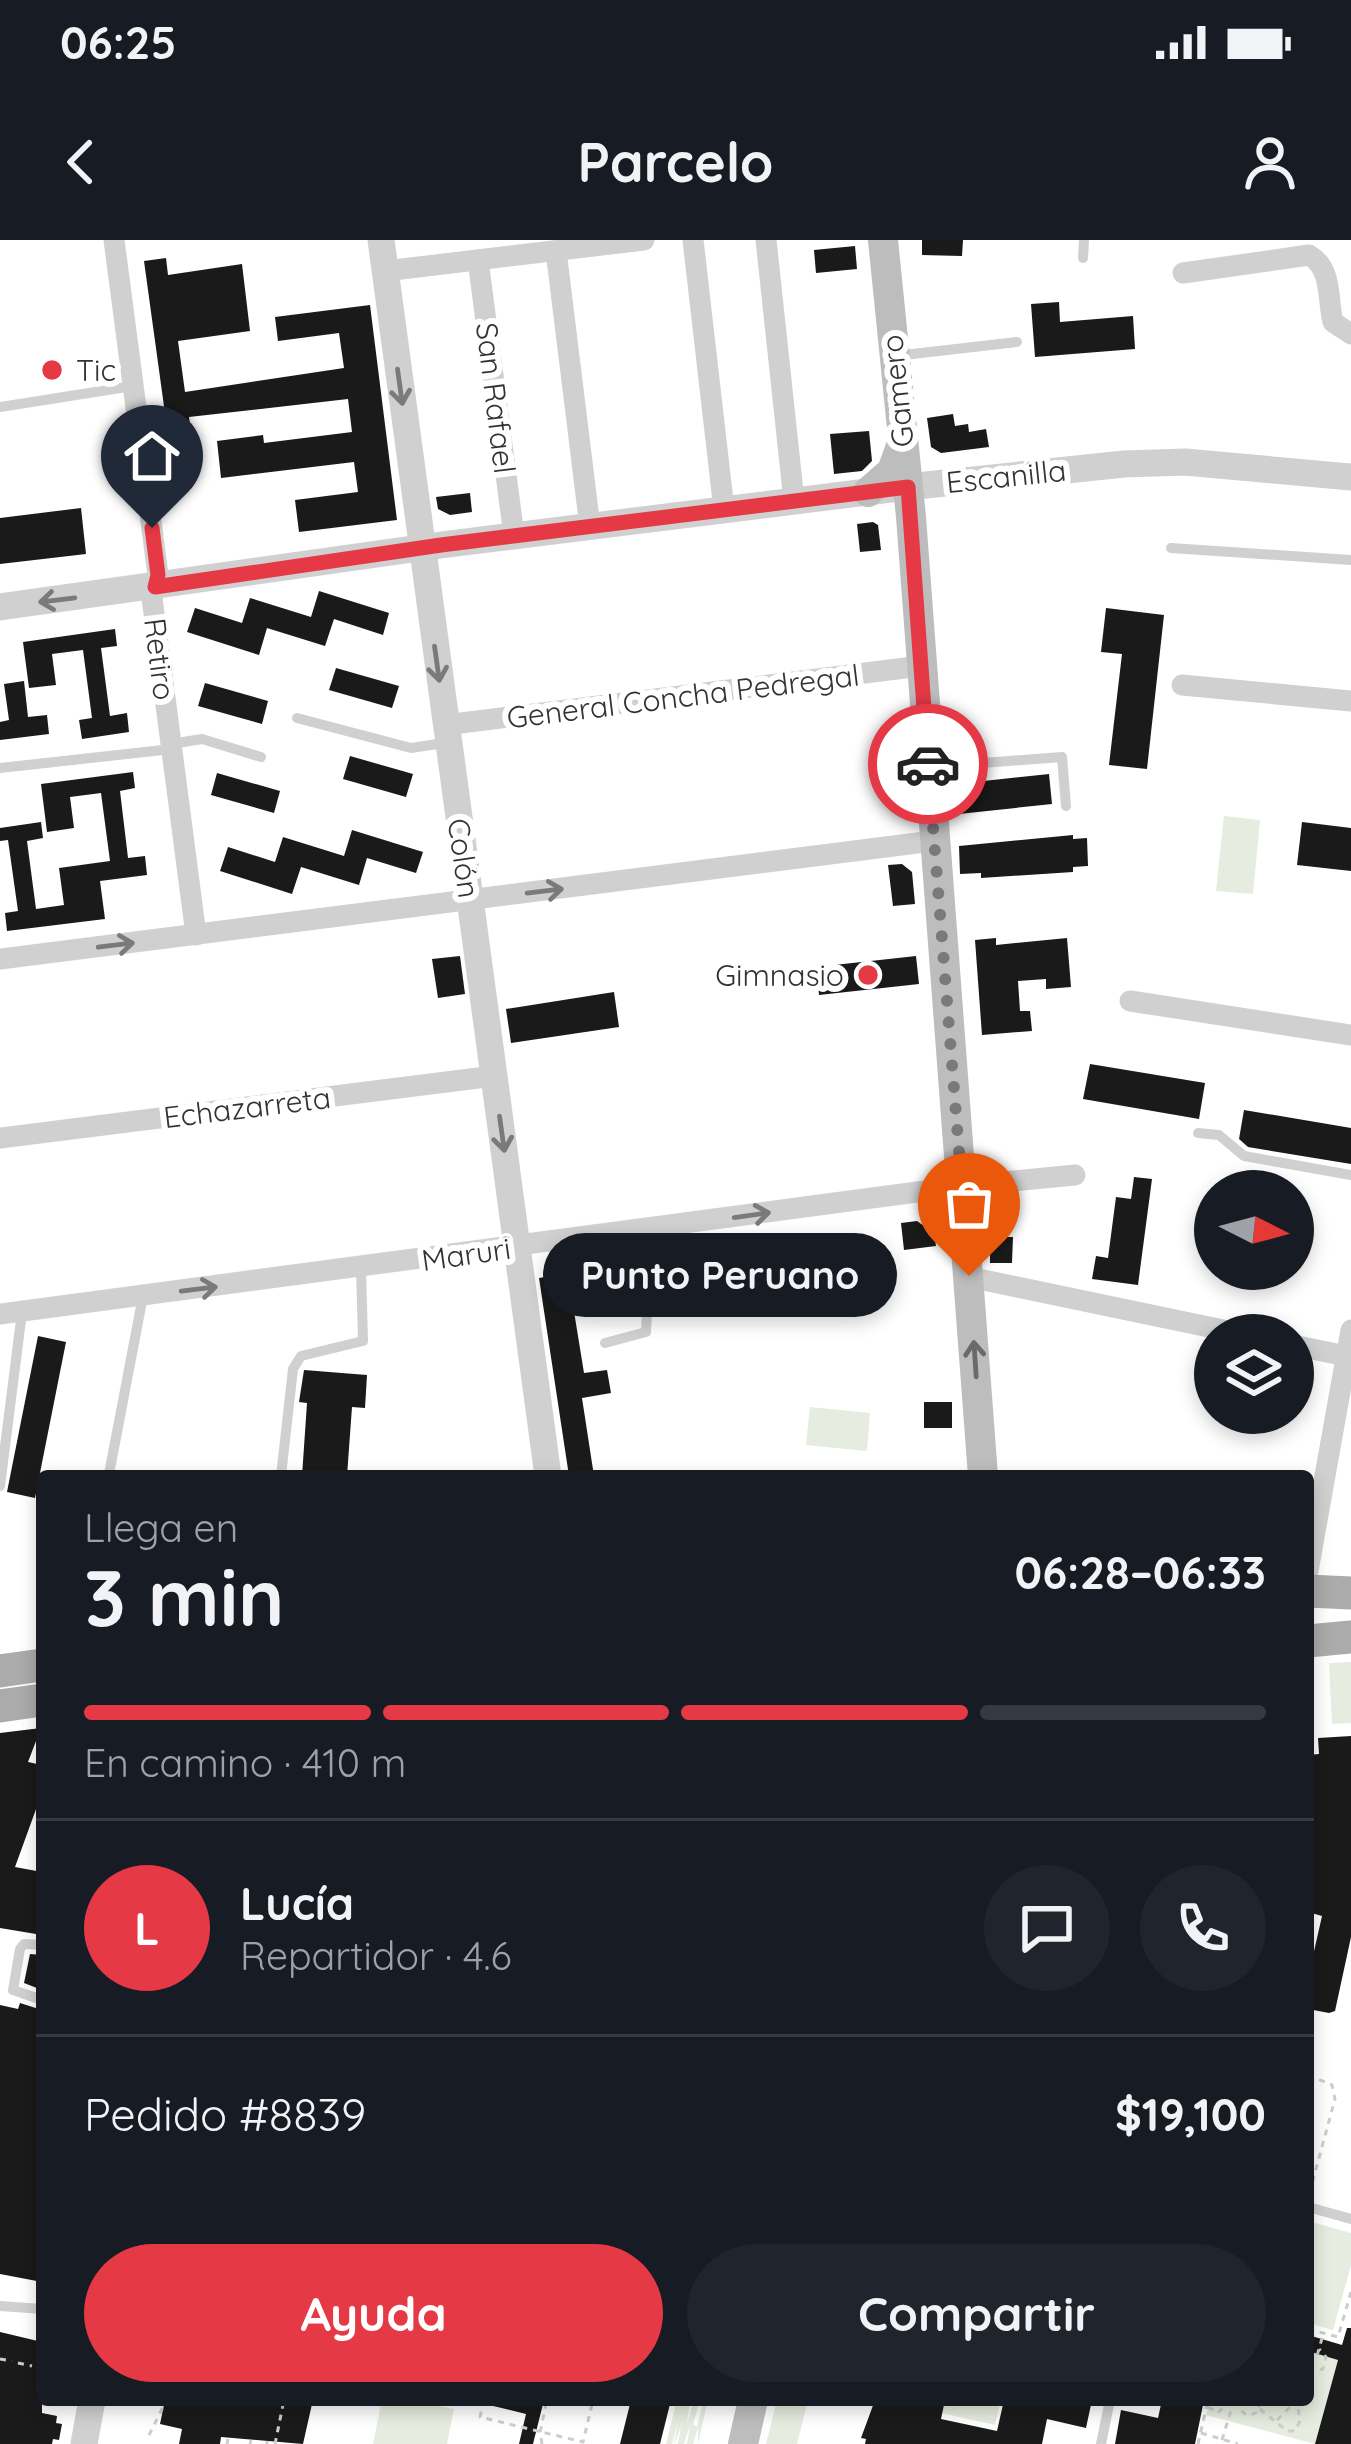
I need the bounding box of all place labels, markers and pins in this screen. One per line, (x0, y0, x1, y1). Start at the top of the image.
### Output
place label: Tic (76, 351, 116, 389)
marker: Tic (39, 357, 65, 383)
pin (101, 405, 203, 528)
place label: Gimnasio (715, 956, 844, 994)
marker: Gimnasio (855, 962, 881, 988)
pin (918, 1153, 1020, 1276)
callout: Punto Peruano (543, 1234, 897, 1318)

